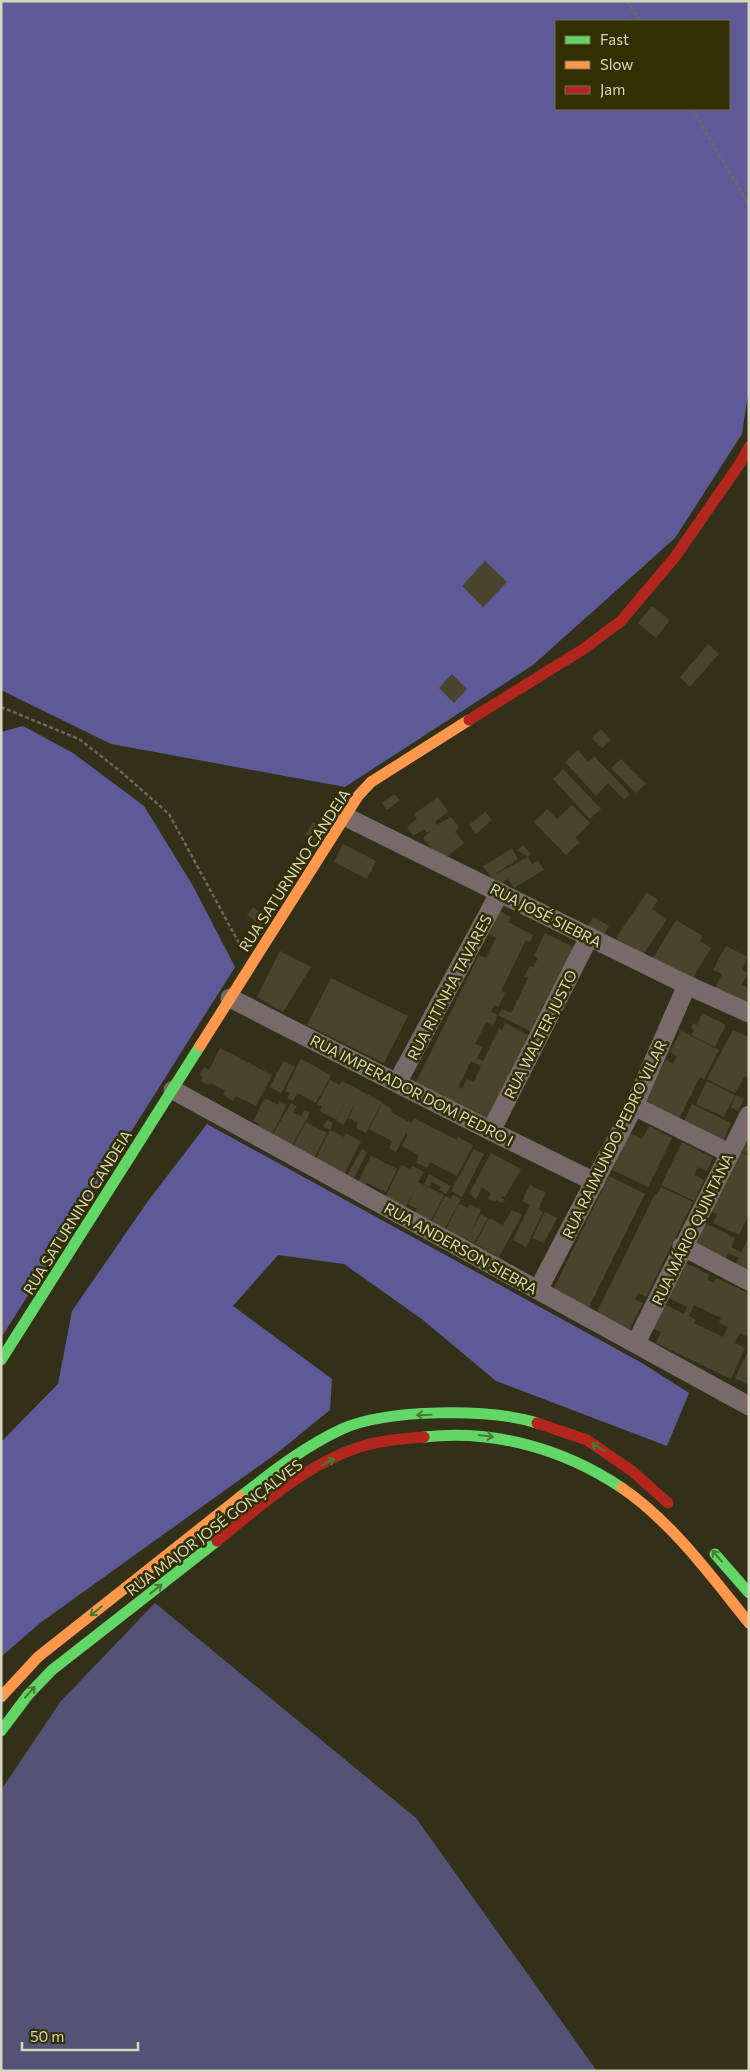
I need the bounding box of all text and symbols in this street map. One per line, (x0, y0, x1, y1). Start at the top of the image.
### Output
legend (555, 20, 730, 110)
text: Fast (600, 30, 629, 48)
text: Slow (600, 55, 633, 73)
text: Jam (600, 80, 625, 98)
street label: RUA SATURNINO CANDEIA (235, 785, 353, 955)
street label: RUA JOSÉ SIEBRA (487, 878, 605, 951)
street label: RUA RITINHA TAVARES (403, 911, 495, 1063)
street label: RUA WALTER JUSTO (500, 967, 580, 1101)
street label: RUA IMPERADOR DOM PEDRO I (307, 1031, 517, 1149)
street label: RUA RAIMUNDO PEDRO VILAR (558, 1037, 670, 1241)
street label: RUA SATURNINO CANDEIA (19, 1127, 135, 1297)
street label: RUA MÁRIO QUINTANA (646, 1150, 737, 1308)
street label: RUA ANDERSON SIEBRA (381, 1198, 541, 1298)
one-way arrow (416, 1410, 432, 1419)
one-way arrow (478, 1431, 494, 1441)
one-way arrow (591, 1441, 605, 1451)
street label: RUA MAJOR JOSÉ GONÇALVES (122, 1454, 306, 1599)
one-way arrow (321, 1457, 336, 1467)
one-way arrow (711, 1550, 723, 1563)
one-way arrow (149, 1584, 162, 1595)
one-way arrow (89, 1606, 103, 1616)
one-way arrow (24, 1686, 36, 1699)
scale bar (22, 2020, 139, 2052)
text: 50 m (30, 2027, 64, 2045)

